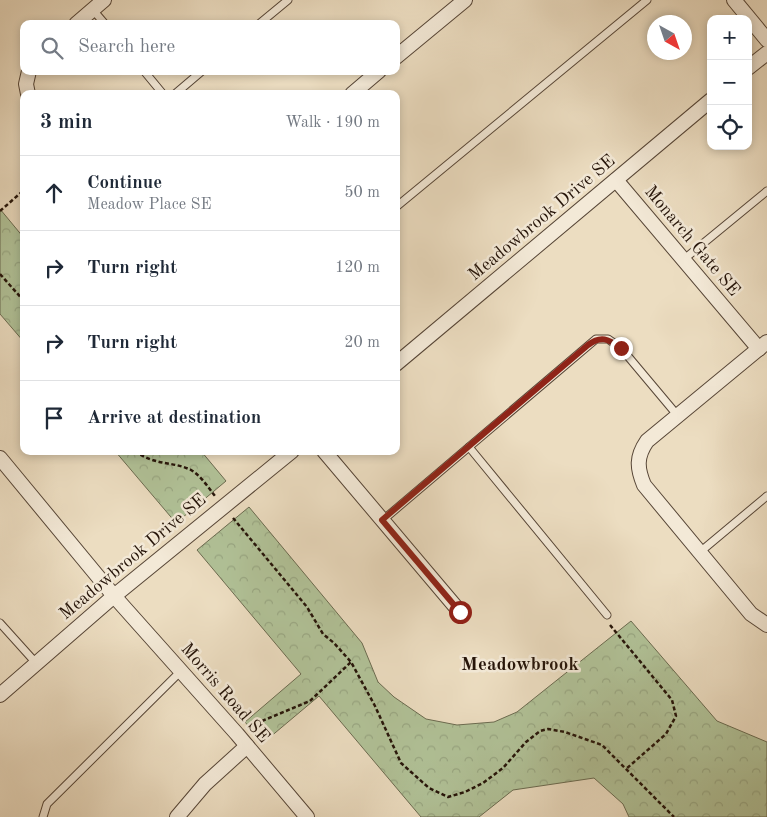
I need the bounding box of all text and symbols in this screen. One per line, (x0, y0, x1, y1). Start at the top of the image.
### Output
north arrow (647, 15, 692, 60)
map controls (707, 15, 752, 150)
button: + (707, 15, 752, 60)
search box (20, 20, 400, 75)
icon: search (38, 34, 66, 62)
text: Search here (78, 38, 175, 57)
button: − (707, 60, 752, 105)
button: locate (707, 105, 752, 150)
text: 3 min (40, 112, 93, 133)
text: Walk · 190 m (285, 115, 380, 131)
street label: Meadowbrook Drive SE (465, 152, 619, 284)
text: Continue (87, 174, 162, 193)
icon: ahead (40, 179, 68, 207)
street label: Monarch Gate SE (641, 182, 743, 300)
text: 50 m (344, 185, 380, 201)
text: Meadow Place SE (87, 197, 211, 213)
icon: right (40, 254, 68, 282)
text: Turn right (87, 259, 177, 278)
text: 120 m (335, 260, 380, 276)
icon: right (40, 329, 68, 357)
text: Turn right (87, 334, 177, 353)
text: 20 m (344, 335, 380, 351)
route end (610, 337, 633, 360)
icon: arrive (40, 404, 68, 432)
text: Arrive at destination (87, 409, 261, 428)
street label: Meadowbrook Drive SE (56, 491, 210, 623)
route start (449, 601, 472, 624)
street label: Morris Road SE (177, 640, 273, 746)
district label: Meadowbrook (461, 656, 579, 675)

